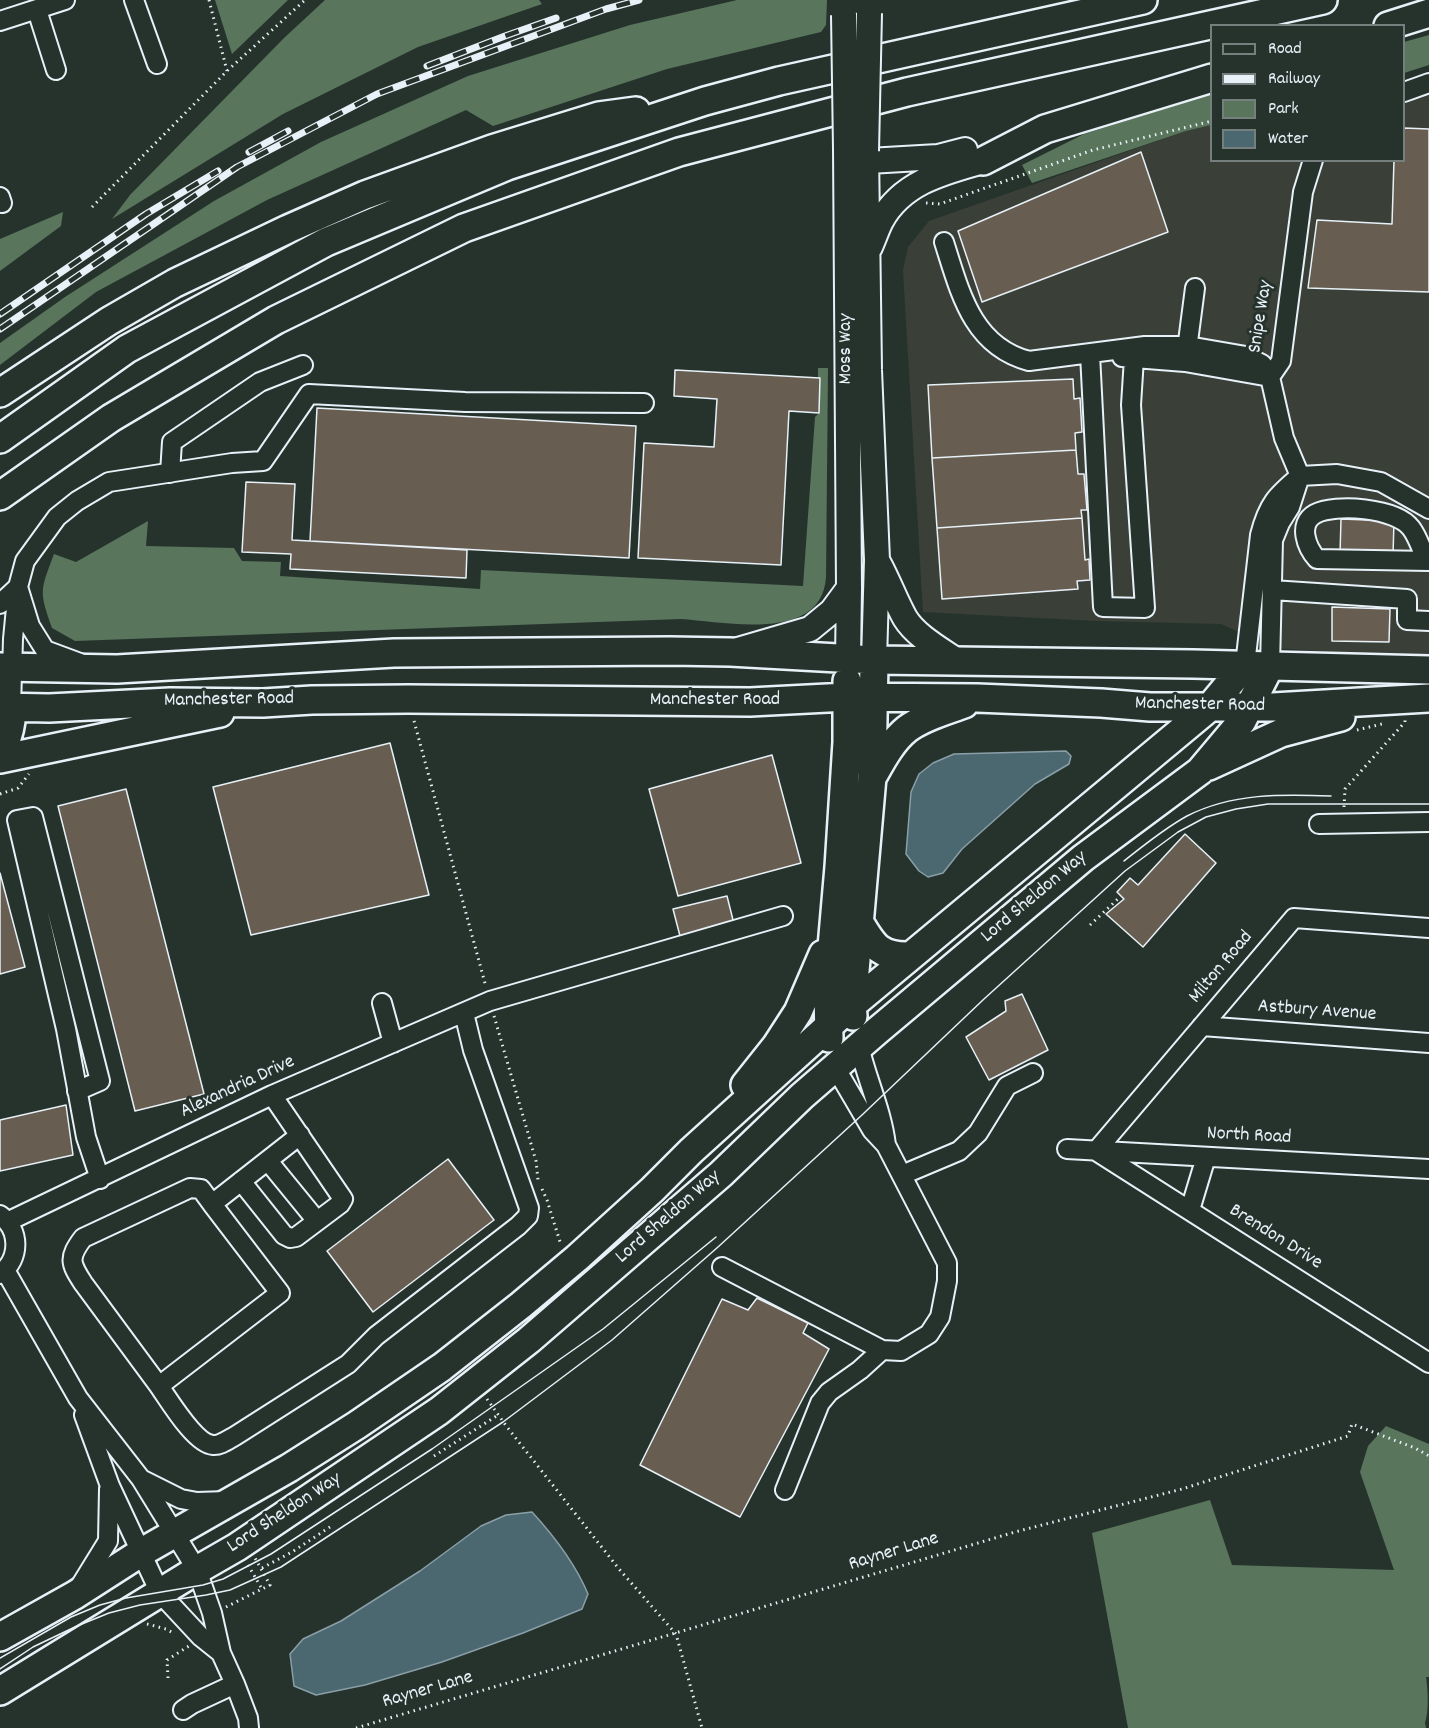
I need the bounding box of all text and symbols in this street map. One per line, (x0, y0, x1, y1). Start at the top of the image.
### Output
legend (1210, 24, 1405, 162)
text: Road (1268, 37, 1302, 62)
text: Railway (1268, 67, 1320, 92)
text: Park (1268, 97, 1299, 122)
text: Water (1268, 127, 1308, 152)
street label: Snipe Way (1244, 279, 1280, 355)
street label: Moss Way (835, 314, 859, 384)
street label: Manchester Road (164, 688, 294, 714)
street label: Manchester Road (650, 689, 780, 713)
street label: Manchester Road (1135, 693, 1265, 719)
street label: Lord Sheldon Way (977, 847, 1093, 949)
street label: Milton Road (1185, 927, 1259, 1009)
street label: Astbury Avenue (1257, 996, 1377, 1028)
street label: Alexandria Drive (177, 1051, 299, 1125)
street label: North Road (1206, 1123, 1292, 1151)
street label: Lord Sheldon Way (612, 1166, 726, 1270)
street label: Brendon Drive (1224, 1200, 1326, 1276)
street label: Lord Sheldon Way (224, 1468, 346, 1560)
street label: Rayner Lane (846, 1528, 942, 1578)
street label: Rayner Lane (380, 1667, 476, 1715)

